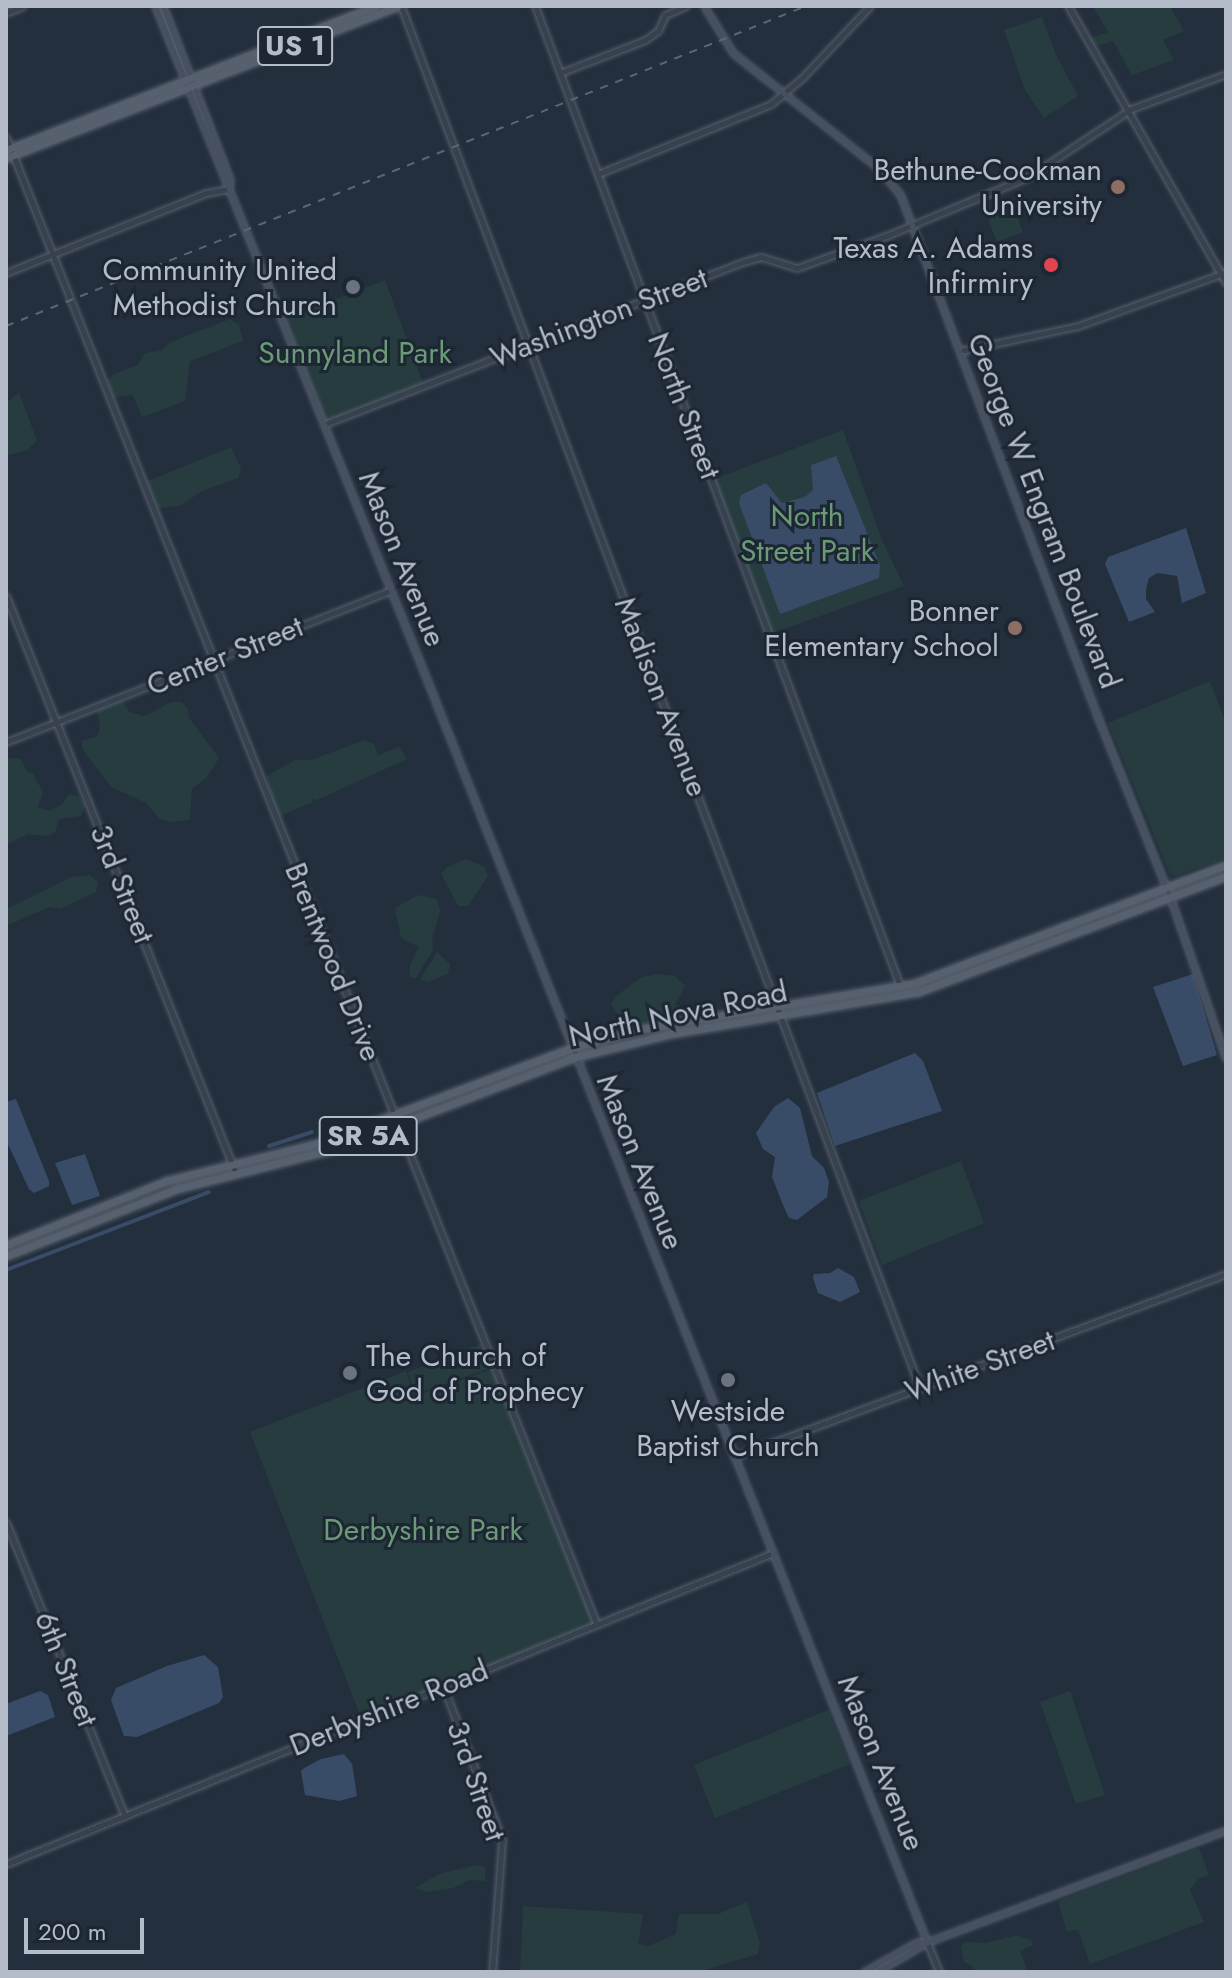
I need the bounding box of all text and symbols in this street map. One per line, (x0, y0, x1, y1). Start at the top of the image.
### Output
road number: US 1 (257, 22, 333, 70)
place label: Bethune-Cookman University (874, 152, 1102, 222)
marker: Bethune-Cookman University (1109, 178, 1127, 196)
place label: Texas A. Adams Infirmiry (833, 230, 1033, 300)
place label: Community United Methodist Church (102, 252, 337, 322)
marker: Texas A. Adams Infirmiry (1040, 254, 1062, 276)
street label: Washington Street (485, 260, 713, 376)
marker: Community United Methodist Church (344, 278, 362, 296)
street label: North Street (640, 328, 728, 484)
street label: George W Engram Boulevard (960, 328, 1128, 694)
park label: Sunnyland Park (258, 335, 452, 371)
street label: Mason Avenue (351, 466, 453, 652)
park label: North Street Park (740, 498, 874, 568)
street label: Madison Avenue (607, 592, 715, 802)
place label: Bonner Elementary School (764, 593, 999, 664)
street label: Center Street (142, 608, 308, 704)
marker: Bonner Elementary School (1006, 619, 1024, 637)
street label: 3rd Street (82, 820, 162, 948)
street label: Brentwood Drive (277, 858, 389, 1066)
street label: North Nova Road (565, 973, 791, 1055)
street label: Mason Avenue (589, 1069, 691, 1255)
road number: SR 5A (318, 1112, 418, 1160)
street label: White Street (900, 1322, 1060, 1410)
place label: The Church of God of Prophecy (366, 1338, 584, 1408)
marker: The Church of God of Prophecy (341, 1364, 359, 1382)
marker: Westside Baptist Church (719, 1371, 737, 1389)
place label: Westside Baptist Church (636, 1393, 820, 1464)
park label: Derbyshire Park (323, 1512, 523, 1548)
street label: 6th Street (27, 1606, 105, 1732)
street label: Derbyshire Road (285, 1652, 493, 1764)
street label: Mason Avenue (830, 1670, 932, 1856)
street label: 3rd Street (439, 1716, 513, 1846)
scale bar (28, 1902, 148, 1952)
text: 200 m (38, 1914, 106, 1949)

